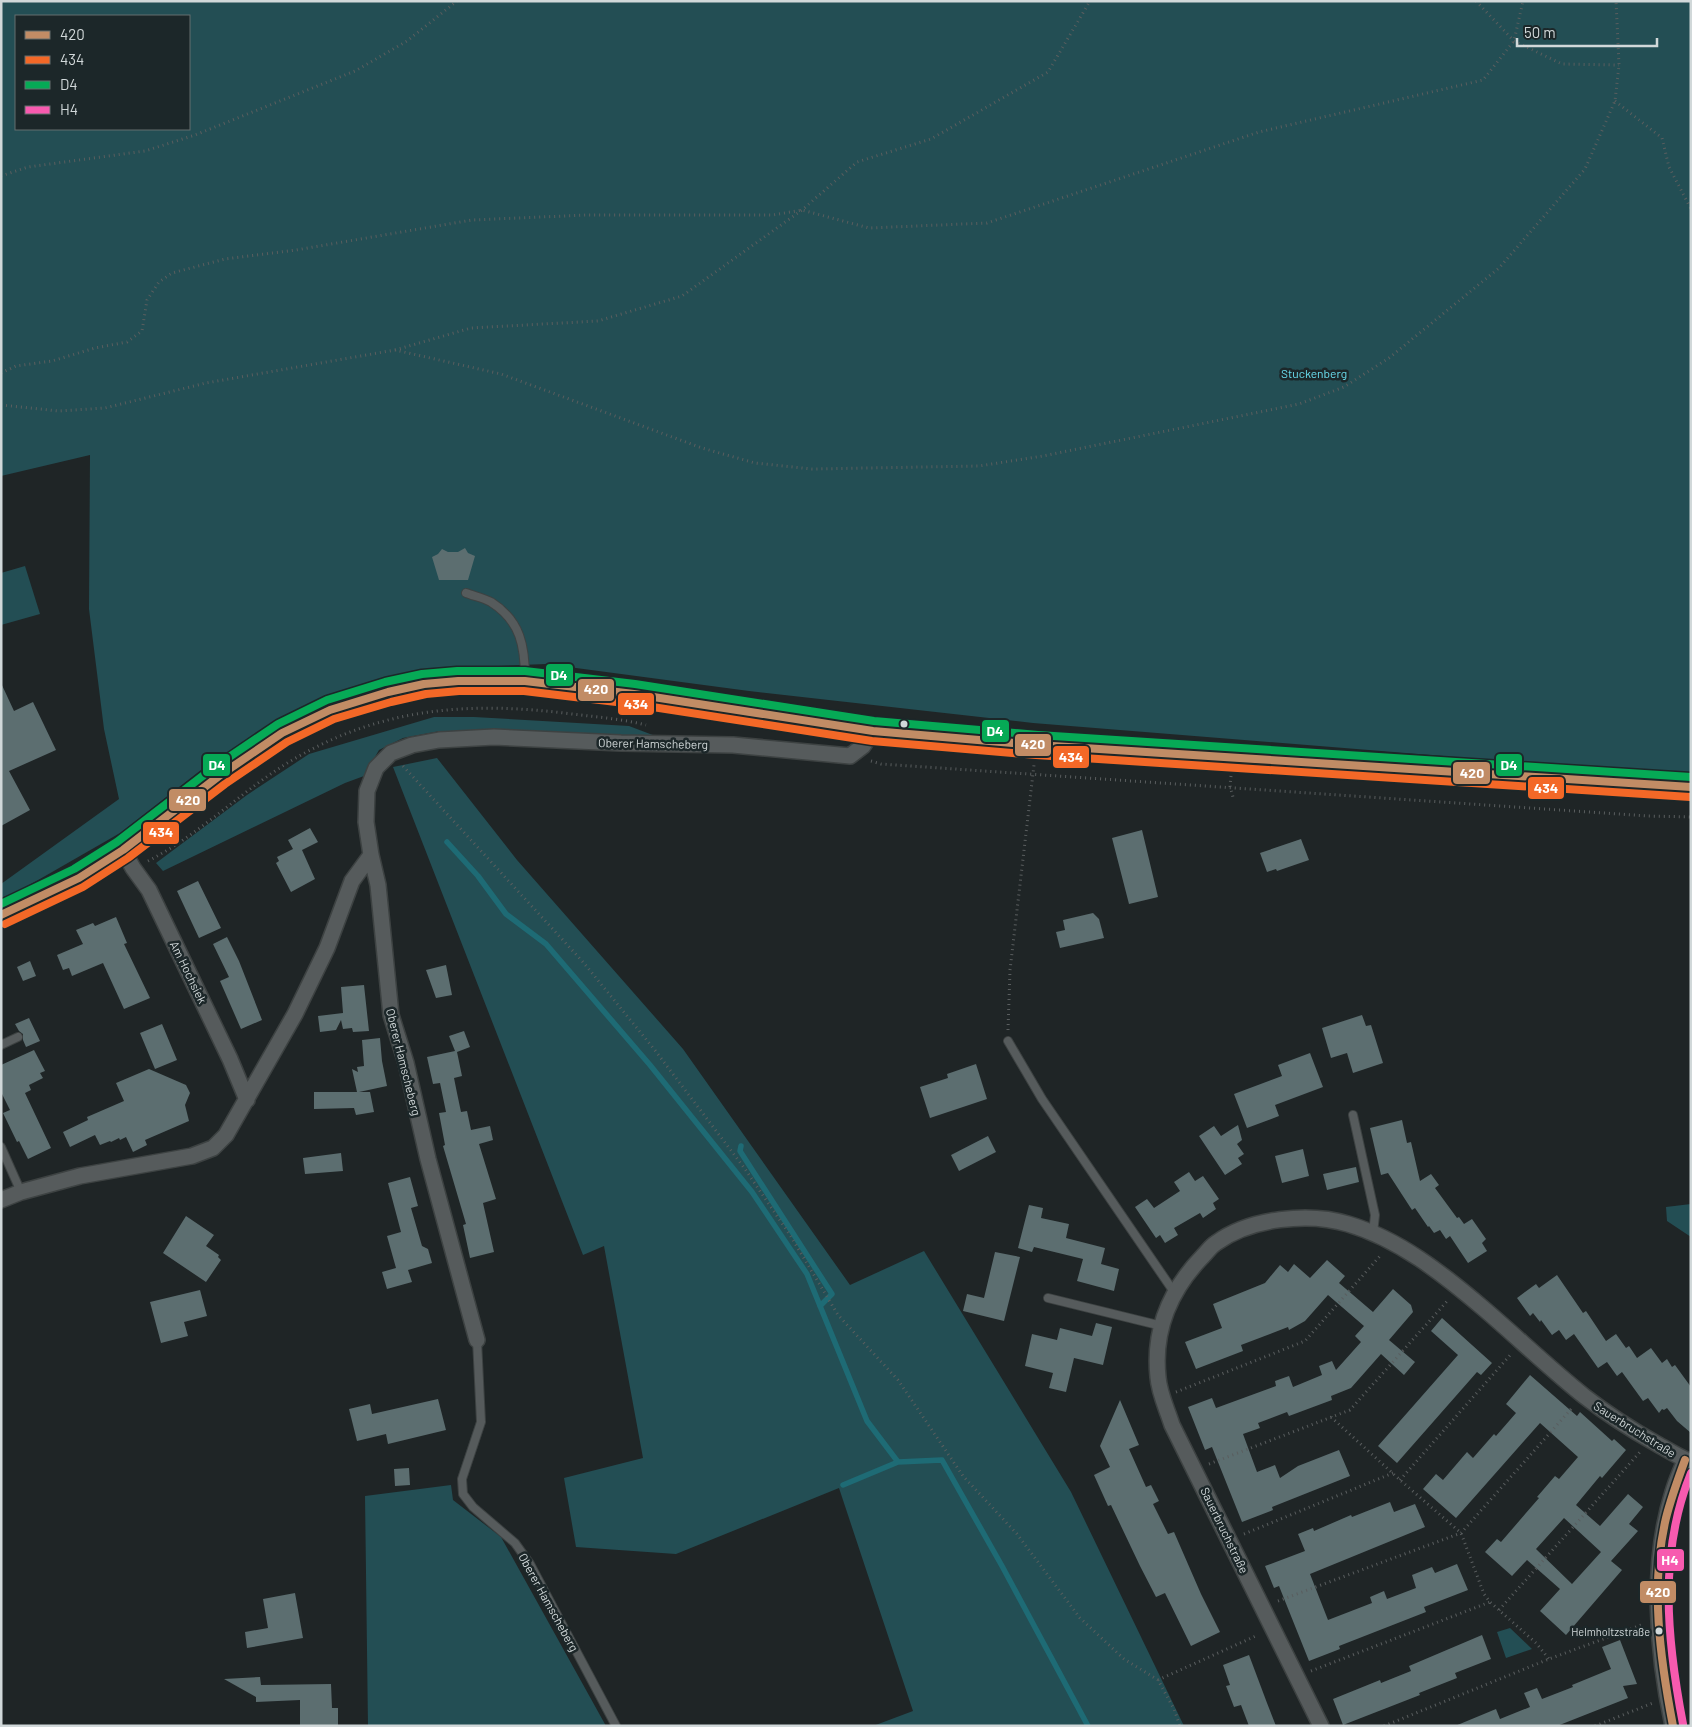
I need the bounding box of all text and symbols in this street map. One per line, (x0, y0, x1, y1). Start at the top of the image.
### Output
legend (15, 15, 190, 130)
scale bar (1517, 15, 1657, 47)
text: 50 m (1524, 23, 1556, 41)
text: 420 (60, 25, 85, 43)
text: 434 (60, 50, 84, 68)
text: D4 (60, 75, 78, 93)
text: H4 (60, 100, 78, 118)
park label: Stuckenberg (1281, 366, 1347, 380)
line badge: D4 (545, 663, 574, 687)
text: D4 (550, 666, 568, 683)
line badge: 420 (577, 678, 615, 702)
text: 420 (584, 680, 608, 697)
line badge: 434 (617, 692, 655, 716)
text: 434 (624, 695, 648, 712)
unlabelled marker (899, 719, 909, 729)
line badge: D4 (981, 719, 1010, 743)
text: D4 (986, 722, 1004, 739)
line badge: 420 (1014, 733, 1052, 757)
street label: Oberer Hamscheberg (598, 735, 708, 751)
text: 420 (1021, 735, 1045, 752)
line badge: 434 (1052, 745, 1090, 769)
text: 434 (1059, 748, 1083, 765)
line badge: D4 (202, 753, 231, 777)
line badge: D4 (1495, 753, 1523, 777)
text: D4 (208, 756, 226, 773)
text: D4 (1500, 756, 1518, 773)
line badge: 420 (1452, 761, 1491, 785)
text: 420 (1460, 764, 1484, 781)
line badge: 434 (1527, 776, 1565, 800)
text: 434 (1534, 779, 1558, 796)
line badge: 420 (168, 788, 207, 812)
text: 420 (176, 791, 200, 808)
line badge: 434 (142, 821, 180, 845)
text: 434 (149, 823, 173, 840)
street label: Am Hochsiek (168, 938, 210, 1006)
street label: Oberer Hamscheberg (384, 1007, 424, 1117)
street label: Sauerbruchstraße (1591, 1398, 1679, 1460)
street label: Sauerbruchstraße (1198, 1485, 1252, 1575)
line badge: H4 (1656, 1548, 1685, 1572)
street label: Oberer Hamscheberg (516, 1550, 582, 1654)
text: H4 (1661, 1551, 1679, 1568)
line badge: 420 (1639, 1580, 1677, 1604)
text: 420 (1646, 1583, 1670, 1600)
place label: Helmholtzstraße (1571, 1625, 1650, 1638)
marker: Helmholtzstraße (1654, 1626, 1664, 1636)

